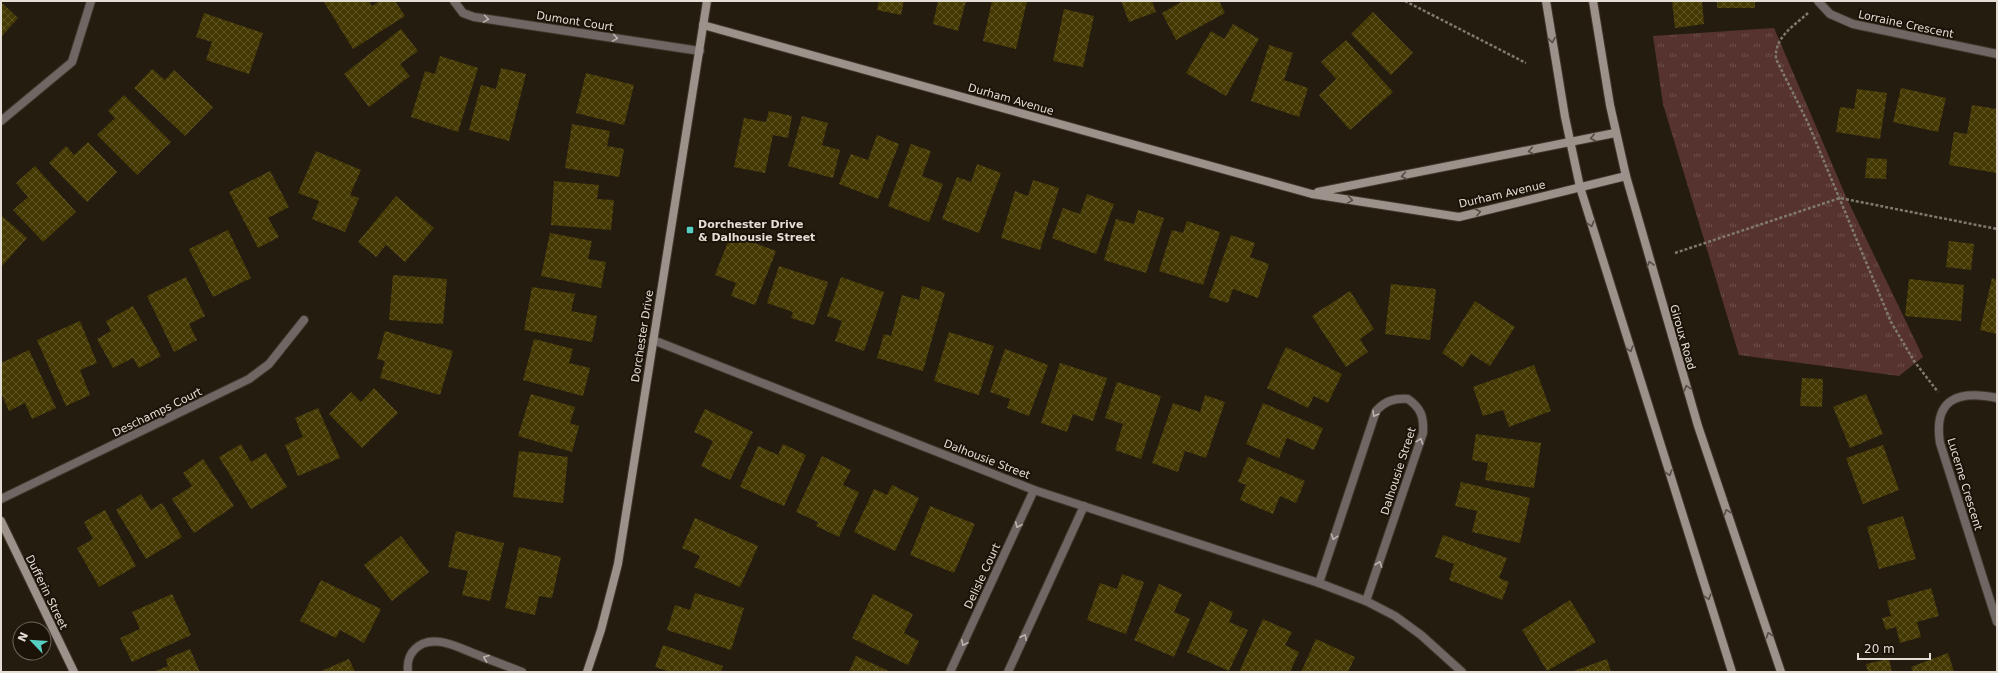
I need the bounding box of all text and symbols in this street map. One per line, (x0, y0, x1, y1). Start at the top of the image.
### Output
street label: Lorraine Crescent (1857, 8, 1955, 41)
street label: Dumont Court (535, 9, 615, 34)
one-way arrow (483, 14, 489, 23)
one-way arrow (612, 33, 618, 42)
one-way arrow (1547, 36, 1556, 43)
street label: Durham Avenue (966, 81, 1055, 118)
one-way arrow (1589, 133, 1596, 141)
one-way arrow (1528, 146, 1535, 154)
one-way arrow (1401, 171, 1407, 179)
street label: Durham Avenue (1457, 178, 1547, 211)
one-way arrow (1347, 195, 1353, 204)
one-way arrow (1475, 208, 1482, 216)
place label: Dorchester Drive & Dalhousie Street (698, 218, 815, 244)
one-way arrow (1586, 221, 1595, 228)
marker: Dorchester Drive & Dalhousie Street (685, 225, 695, 235)
one-way arrow (1646, 260, 1655, 267)
street label: Dorchester Drive (629, 289, 656, 383)
street label: Giroux Road (1667, 303, 1698, 371)
one-way arrow (1625, 345, 1634, 352)
street label: Deschamps Court (110, 385, 205, 440)
one-way arrow (1683, 385, 1692, 392)
one-way arrow (1373, 410, 1380, 417)
street label: Dalhousie Street (1378, 425, 1419, 517)
street label: Lucerne Crescent (1944, 436, 1985, 533)
street label: Dalhousie Street (942, 437, 1032, 482)
one-way arrow (1416, 438, 1424, 445)
one-way arrow (1664, 469, 1673, 476)
one-way arrow (1723, 509, 1732, 516)
one-way arrow (1015, 521, 1023, 528)
one-way arrow (1330, 533, 1339, 540)
street label: Delisle Court (962, 541, 1004, 611)
street label: Dufferin Street (23, 553, 71, 632)
one-way arrow (1374, 561, 1382, 568)
one-way arrow (1703, 593, 1712, 600)
north arrow (12, 621, 52, 661)
text: N (16, 630, 31, 644)
one-way arrow (1765, 632, 1774, 639)
one-way arrow (1019, 633, 1027, 641)
scale bar (1858, 635, 1930, 661)
one-way arrow (961, 639, 969, 647)
text: 20 m (1864, 642, 1895, 656)
one-way arrow (482, 655, 489, 663)

